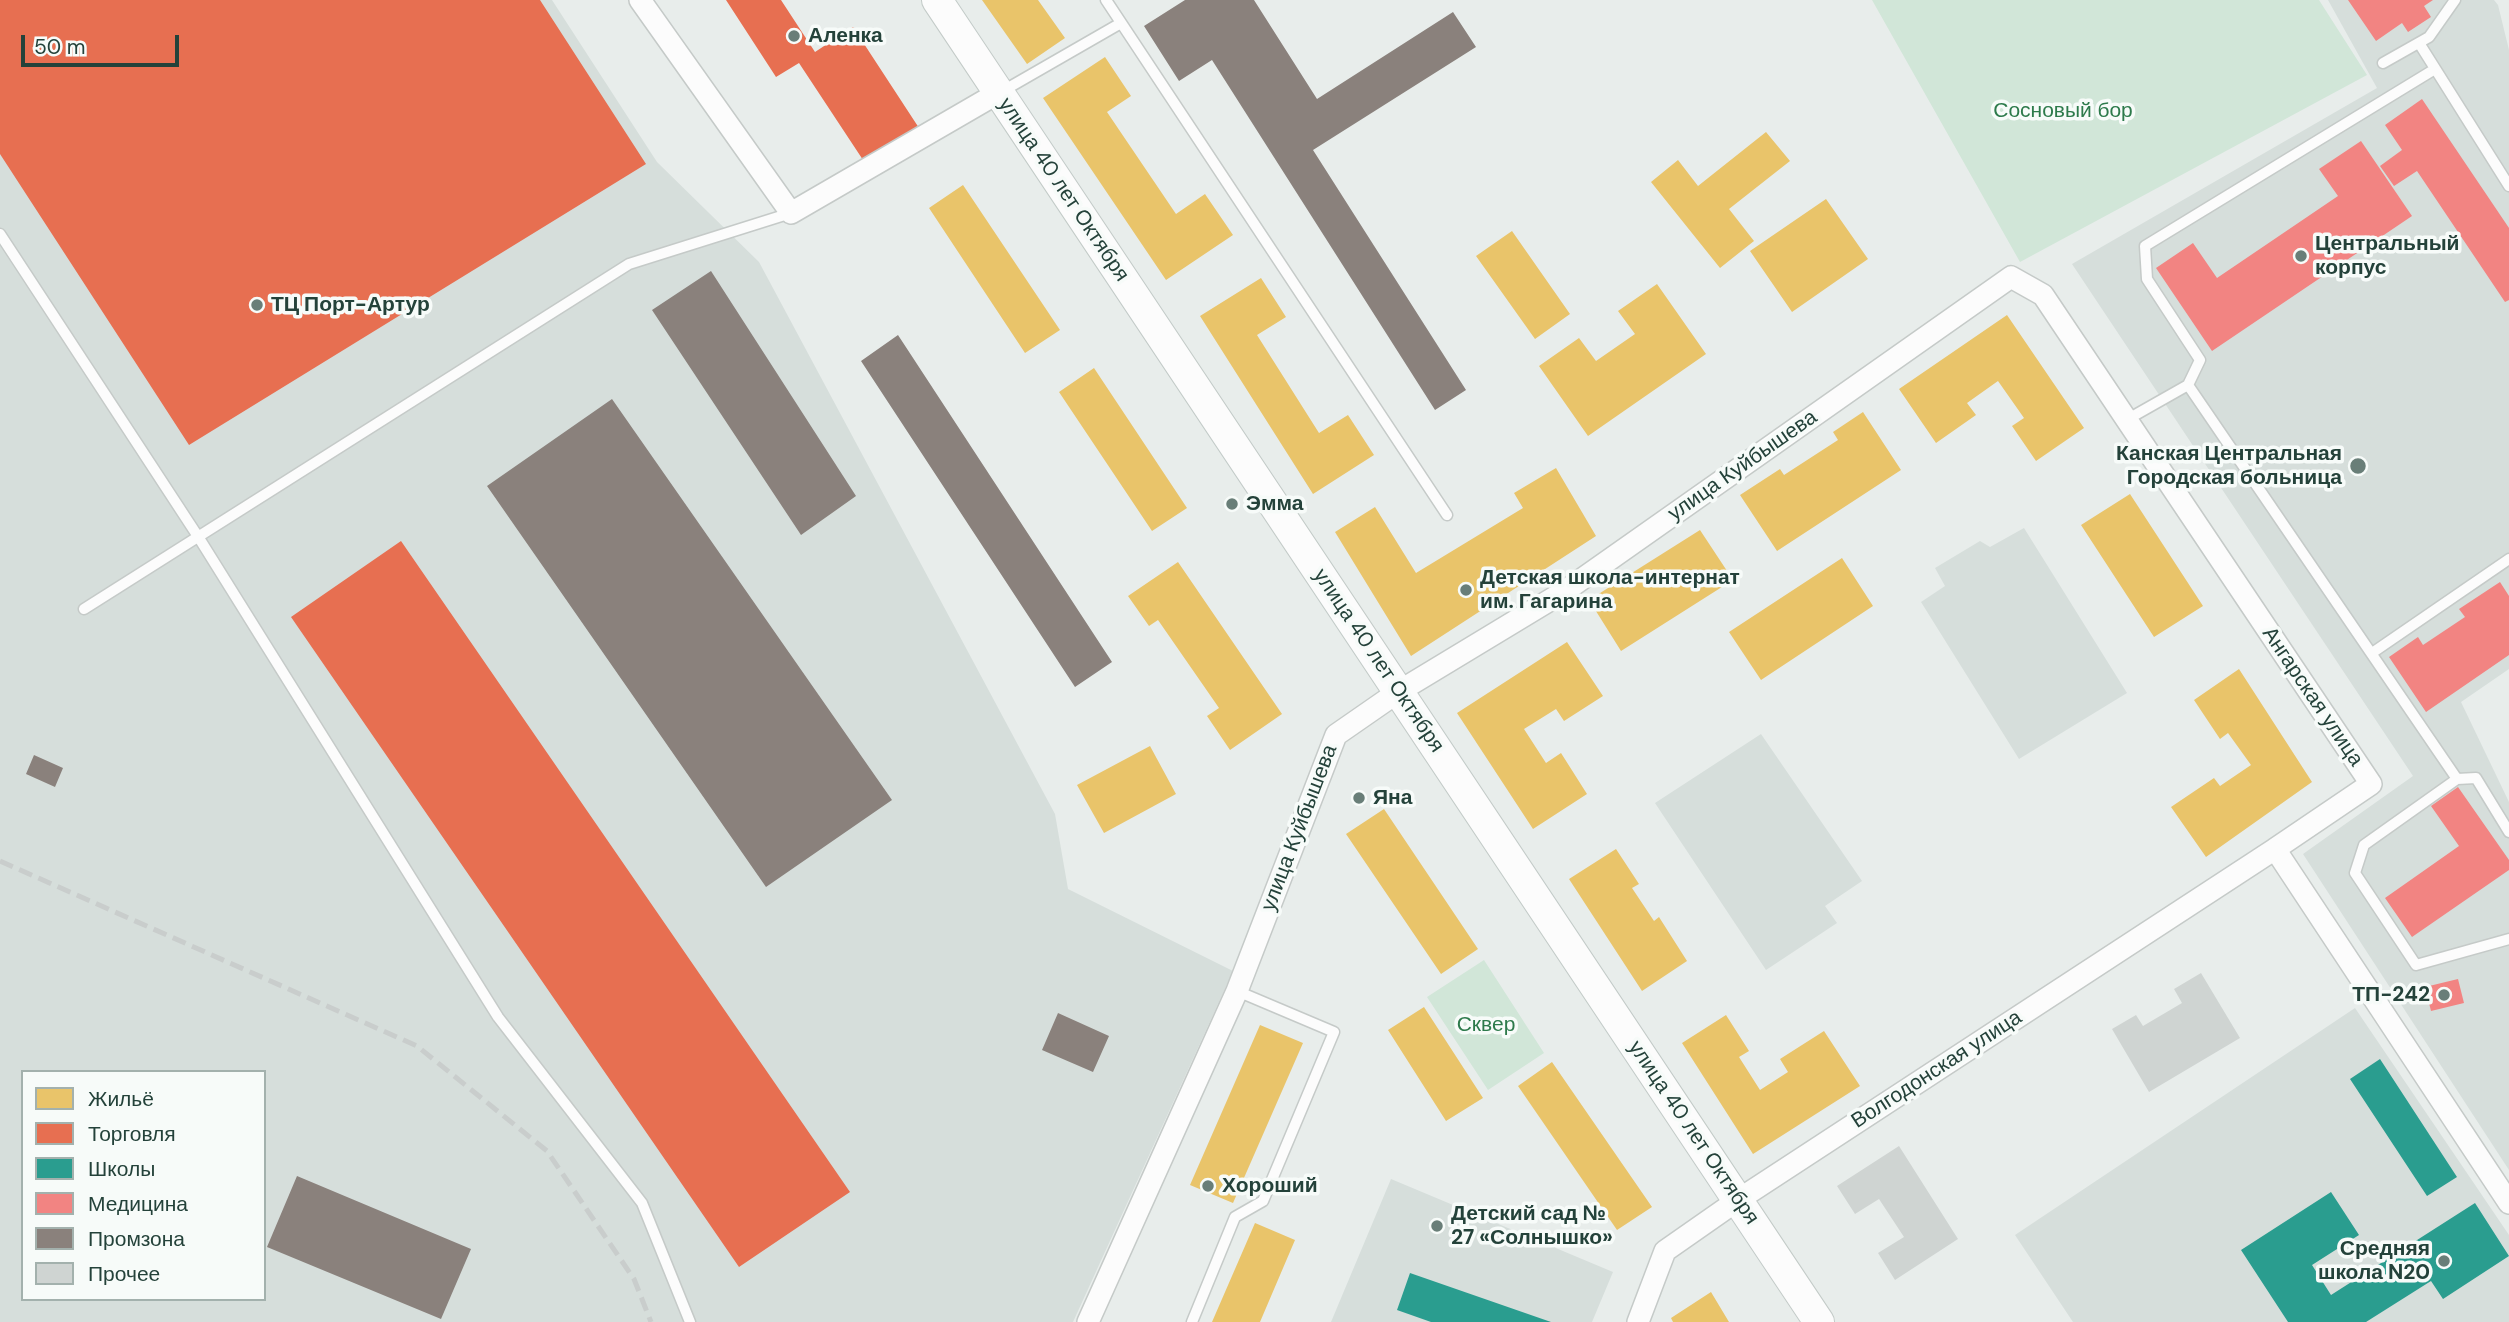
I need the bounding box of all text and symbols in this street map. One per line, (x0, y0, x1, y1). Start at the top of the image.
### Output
scale bar (24, 21, 182, 65)
place label: Аленка (808, 23, 883, 49)
marker: Аленка (786, 28, 802, 44)
text: 50 m (34, 33, 85, 61)
street label: улица 40 лет Октября (992, 93, 1134, 287)
park label: Сосновый бор (1993, 98, 2133, 124)
place label: Центральный корпус (2315, 231, 2460, 281)
marker: Центральный корпус (2293, 248, 2309, 264)
place label: ТЦ Порт-Артур (271, 292, 430, 318)
marker: ТЦ Порт-Артур (249, 297, 265, 313)
street label: улица Куйбышева (1664, 405, 1822, 527)
place label: Канская Центральная Городская больница (2116, 441, 2342, 491)
marker: Канская Центральная Городская больница (2348, 456, 2368, 476)
place label: Эмма (1246, 491, 1303, 517)
marker: Эмма (1224, 496, 1240, 512)
street label: улица 40 лет Октября (1307, 564, 1449, 758)
place label: Детская школа-интернат им. Гагарина (1480, 565, 1740, 615)
marker: Детская школа-интернат им. Гагарина (1458, 582, 1474, 598)
street label: Ангарская улица (2256, 623, 2368, 771)
street label: улица Куйбышева (1257, 741, 1343, 915)
place label: Яна (1373, 785, 1412, 811)
marker: Яна (1351, 790, 1367, 806)
place label: ТП-242 (2352, 982, 2430, 1008)
marker: ТП-242 (2436, 987, 2452, 1003)
street label: Волгодонская улица (1847, 1006, 2027, 1134)
park label: Сквер (1457, 1012, 1515, 1038)
street label: улица 40 лет Октября (1622, 1036, 1764, 1230)
legend (21, 1070, 266, 1301)
text: Жильё (88, 1085, 154, 1113)
text: Торговля (88, 1120, 176, 1148)
text: Школы (88, 1155, 155, 1183)
place label: Хороший (1222, 1173, 1318, 1199)
marker: Хороший (1200, 1178, 1216, 1194)
text: Медицина (88, 1190, 188, 1218)
place label: Детский сад № 27 «Солнышко» (1451, 1201, 1613, 1251)
marker: Детский сад № 27 «Солнышко» (1429, 1218, 1445, 1234)
text: Промзона (88, 1225, 185, 1253)
place label: Средняя школа N20 (2318, 1236, 2430, 1286)
marker: Средняя школа N20 (2436, 1253, 2452, 1269)
text: Прочее (88, 1260, 160, 1288)

